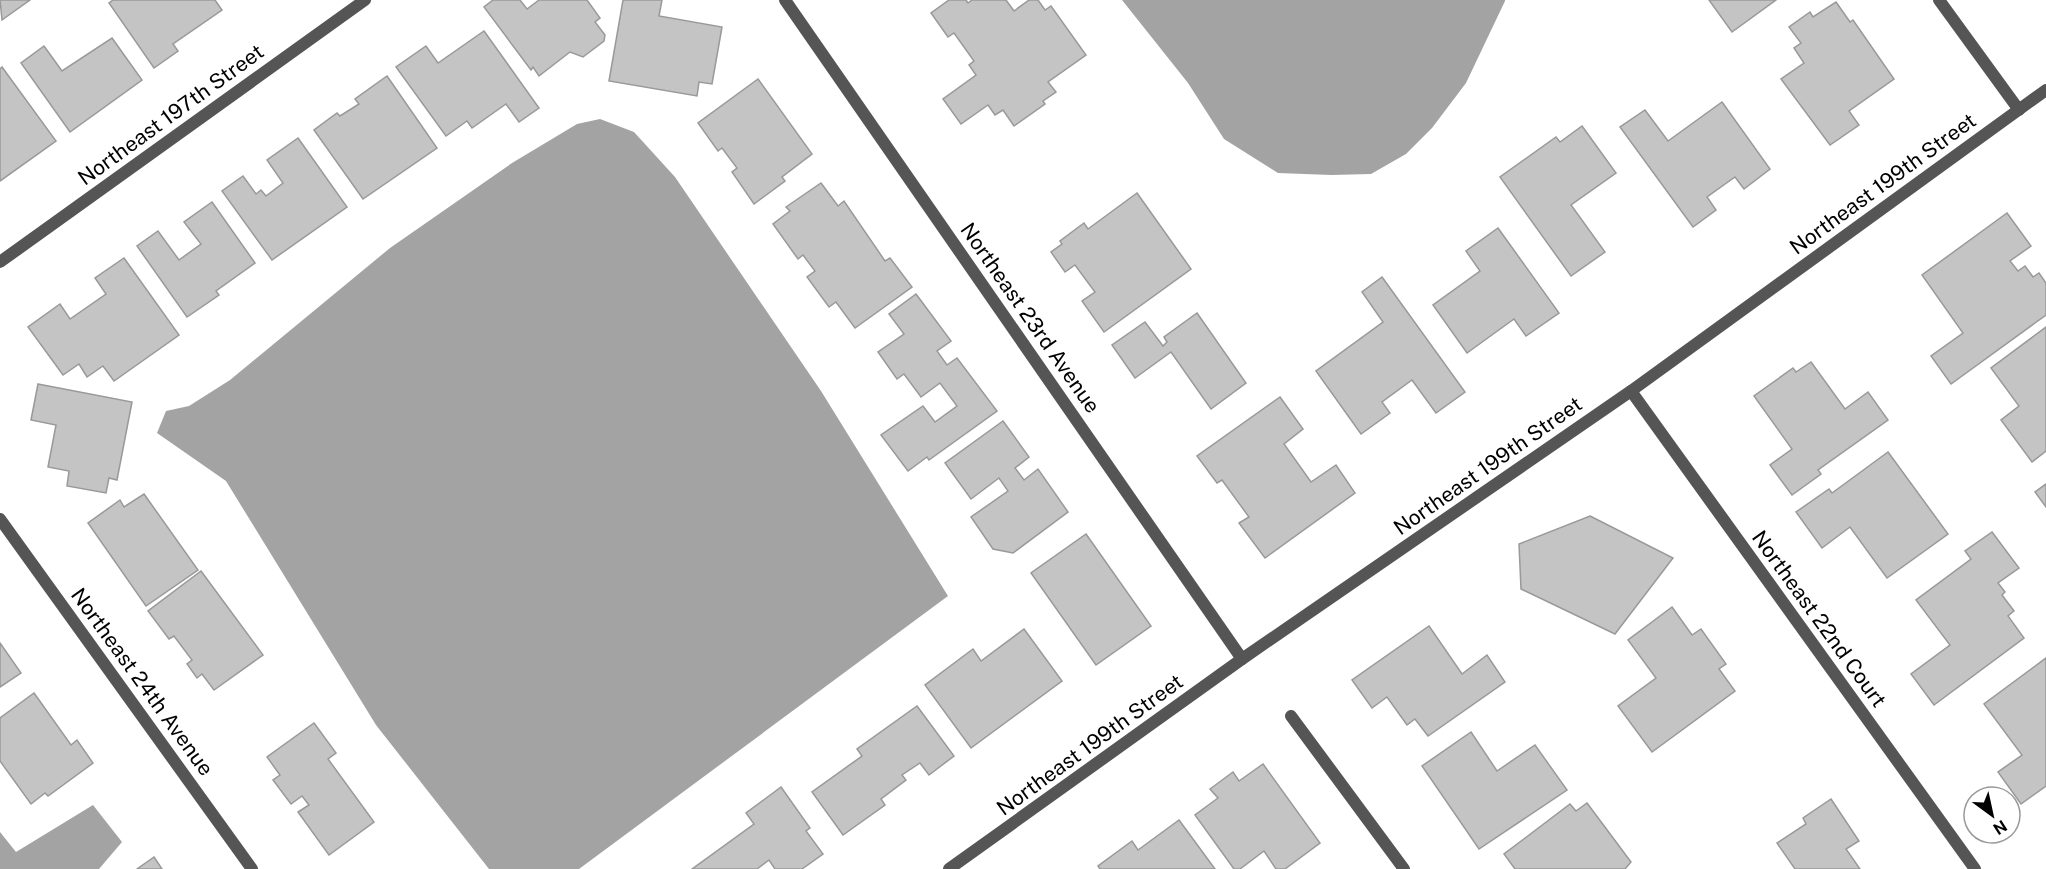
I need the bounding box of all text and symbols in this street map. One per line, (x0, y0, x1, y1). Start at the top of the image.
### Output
street label: Northeast 197th Street (73, 39, 268, 190)
street label: Northeast 199th Street (1785, 108, 1981, 260)
street label: Northeast 23rd Avenue (955, 218, 1106, 418)
street label: Northeast 199th Street (1389, 391, 1587, 540)
street label: Northeast 22nd Court (1747, 526, 1892, 712)
street label: Northeast 24th Avenue (66, 583, 219, 780)
street label: Northeast 199th Street (992, 669, 1188, 821)
north arrow (1962, 785, 2022, 845)
text: N (1989, 816, 2010, 839)

